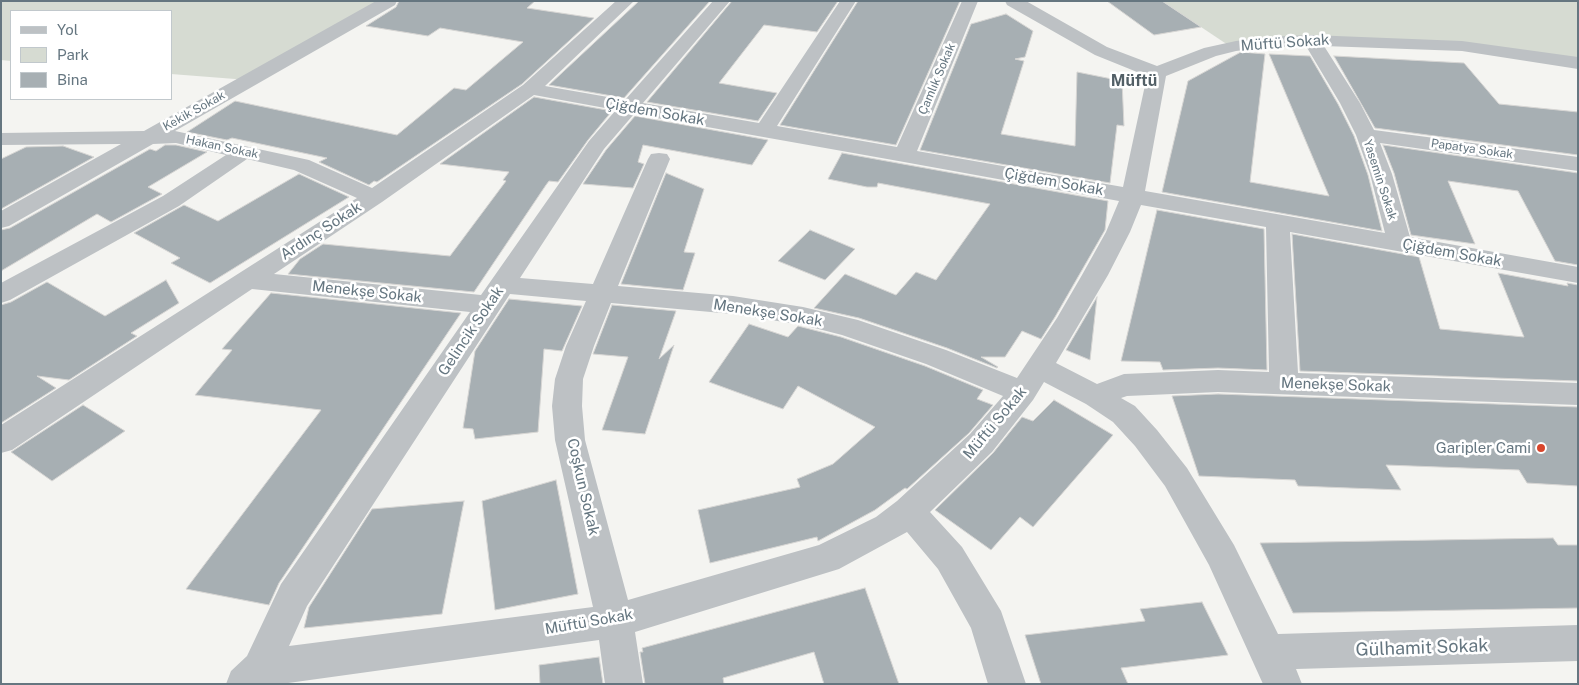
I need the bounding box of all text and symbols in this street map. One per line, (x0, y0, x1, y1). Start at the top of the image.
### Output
legend (10, 10, 172, 100)
text: Yol (57, 21, 78, 38)
street label: Müftü Sokak (1240, 31, 1330, 55)
street label: Çamlık Sokak (915, 41, 959, 117)
text: Park (57, 46, 89, 63)
text: Bina (57, 71, 88, 88)
district label: Müftü (1111, 71, 1157, 91)
street label: Kekik Sokak (160, 88, 228, 134)
street label: Çiğdem Sokak (604, 94, 706, 130)
street label: Hakan Sokak (184, 132, 260, 162)
street label: Papatya Sokak (1430, 136, 1514, 162)
street label: Yasemin Sokak (1360, 138, 1400, 222)
street label: Çiğdem Sokak (1003, 164, 1105, 200)
street label: Ardınç Sokak (277, 198, 365, 264)
street label: Çiğdem Sokak (1401, 235, 1503, 271)
street label: Menekşe Sokak (311, 277, 423, 307)
street label: Gelincik Sokak (435, 283, 507, 379)
street label: Menekşe Sokak (712, 295, 824, 331)
street label: Menekşe Sokak (1281, 374, 1391, 396)
street label: Müftü Sokak (959, 383, 1031, 463)
street label: Coşkun Sokak (563, 437, 603, 537)
place label: Garipler Cami (1436, 439, 1531, 457)
marker: Garipler Cami (1535, 442, 1547, 454)
street label: Müftü Sokak (544, 605, 634, 639)
street label: Gülhamit Sokak (1355, 635, 1489, 661)

